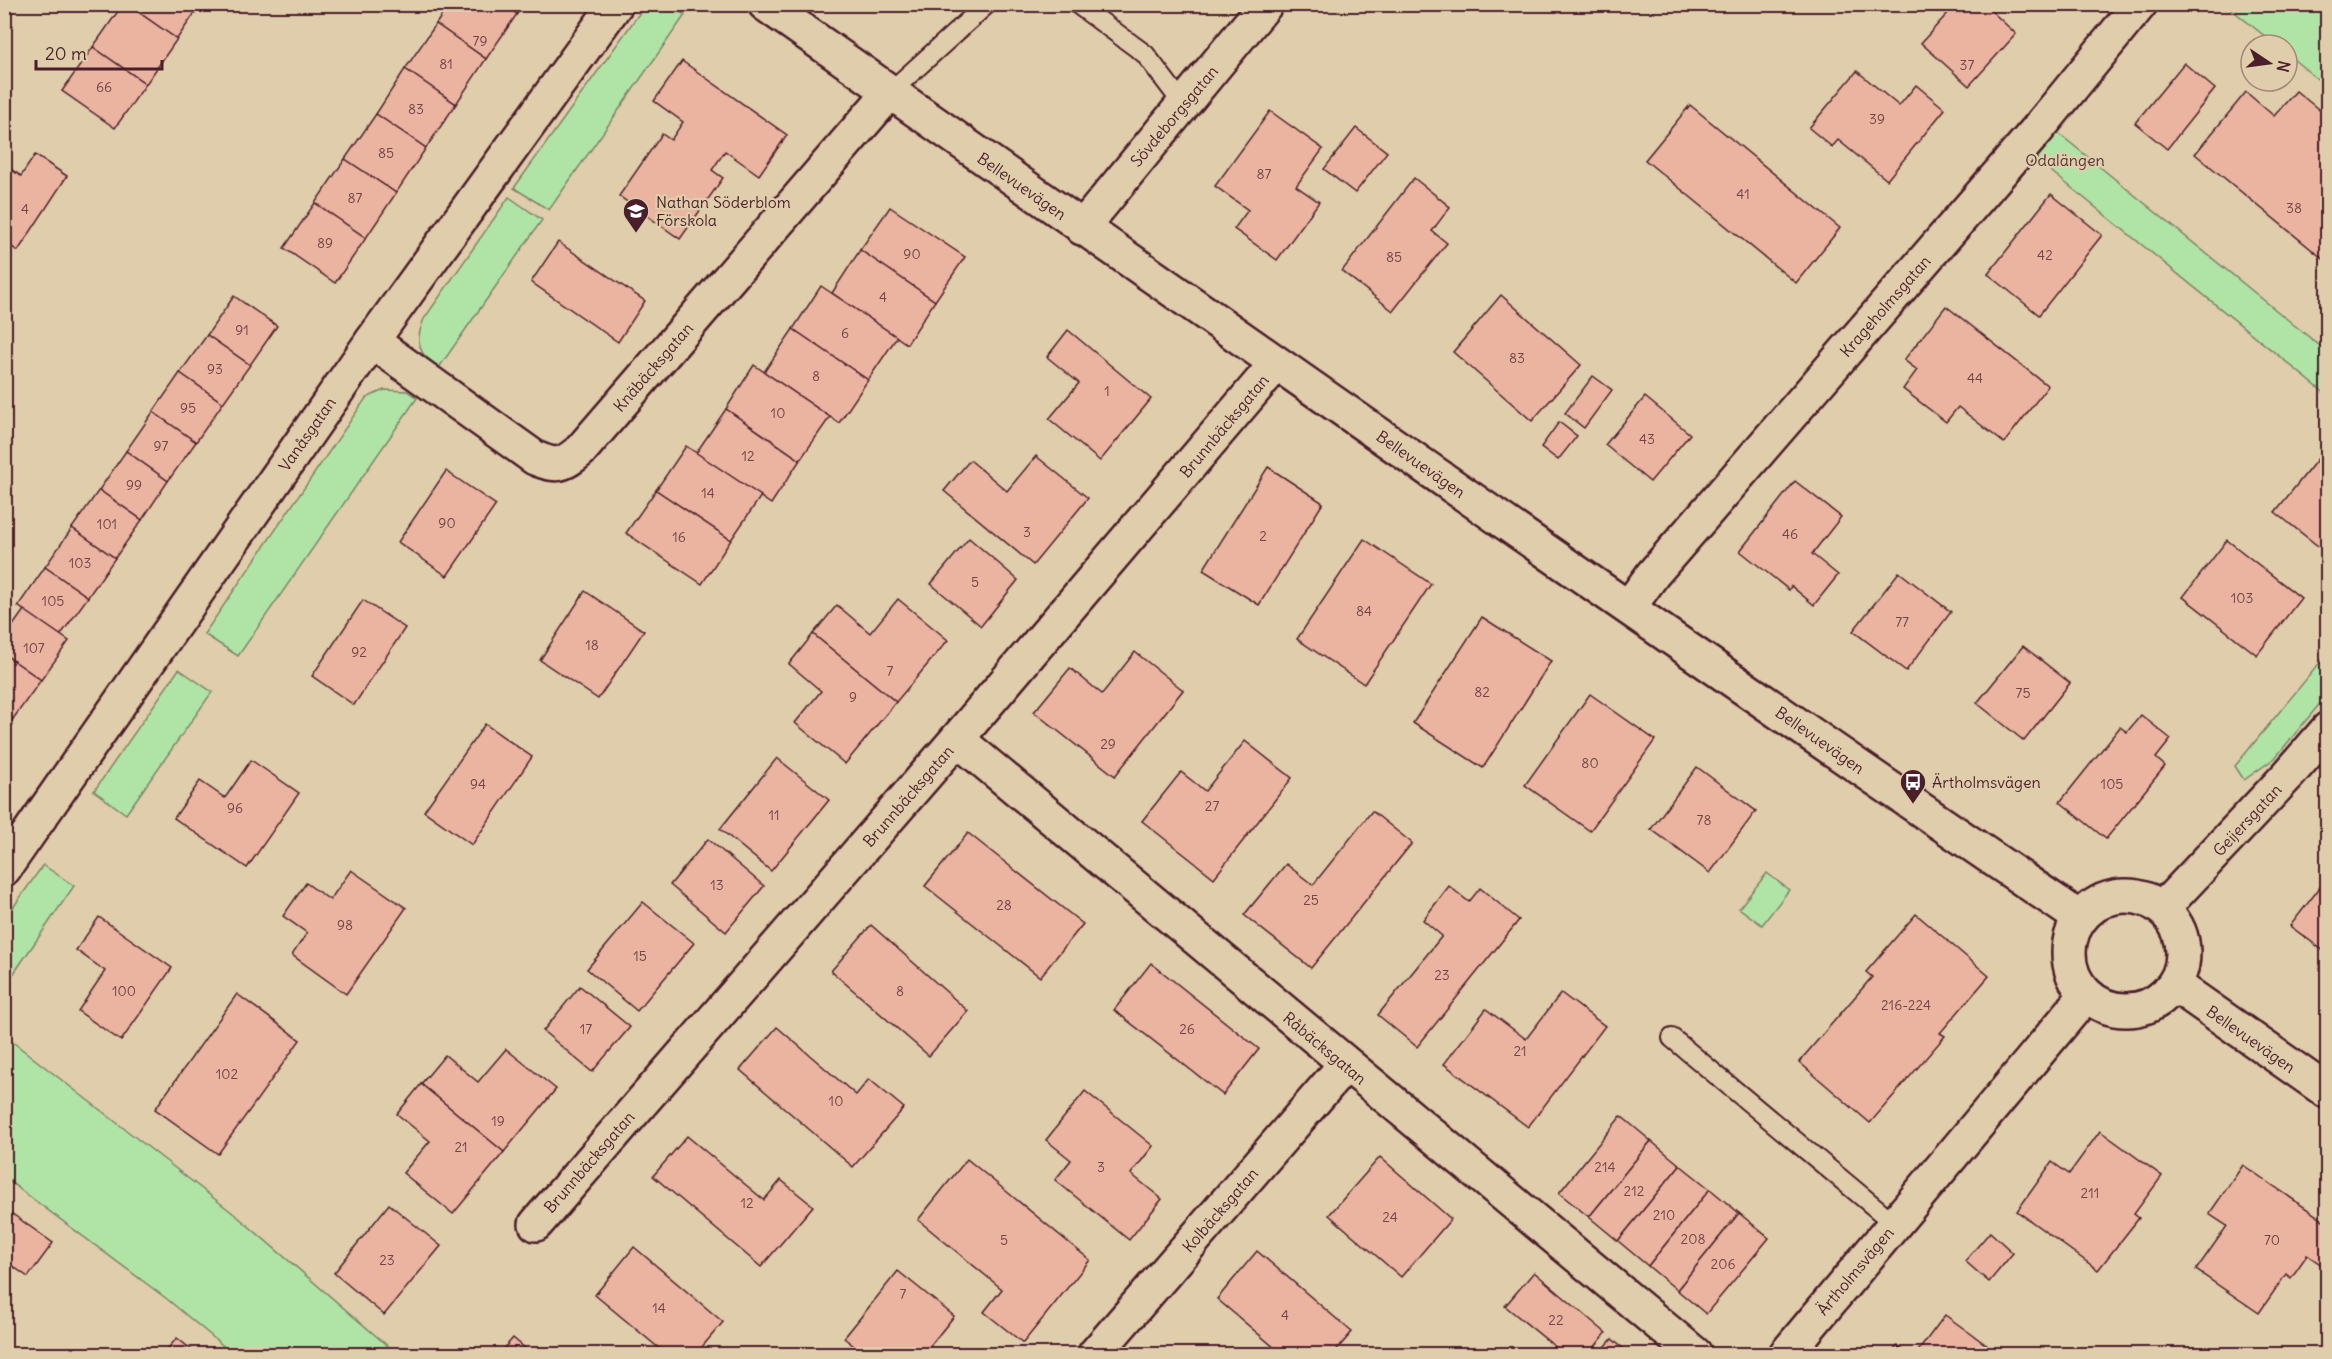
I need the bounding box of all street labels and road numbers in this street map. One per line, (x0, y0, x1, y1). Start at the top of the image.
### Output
street label: Sövdeborgsgatan (1126, 61, 1222, 171)
street label: Bellevuevägen (974, 148, 1070, 224)
street label: Krageholmsgatan (1836, 251, 1934, 361)
street label: Knäbäcksgatan (609, 318, 697, 416)
street label: Brunnbäcksgatan (1175, 370, 1273, 482)
street label: Vanåsgatan (274, 393, 340, 475)
street label: Bellevuevägen (1373, 426, 1469, 502)
street label: Bellevuevägen (1772, 702, 1868, 778)
street label: Brunnbäcksgatan (858, 741, 958, 851)
street label: Geijersgatan (2208, 780, 2286, 860)
street label: Bellevuevägen (2203, 1001, 2299, 1077)
street label: Råbäcksgatan (1279, 1007, 1371, 1089)
street label: Brunnbäcksgatan (539, 1107, 639, 1217)
street label: Kolbäcksgatan (1178, 1164, 1262, 1256)
street label: Ärtholmsvägen (1812, 1223, 1898, 1319)

